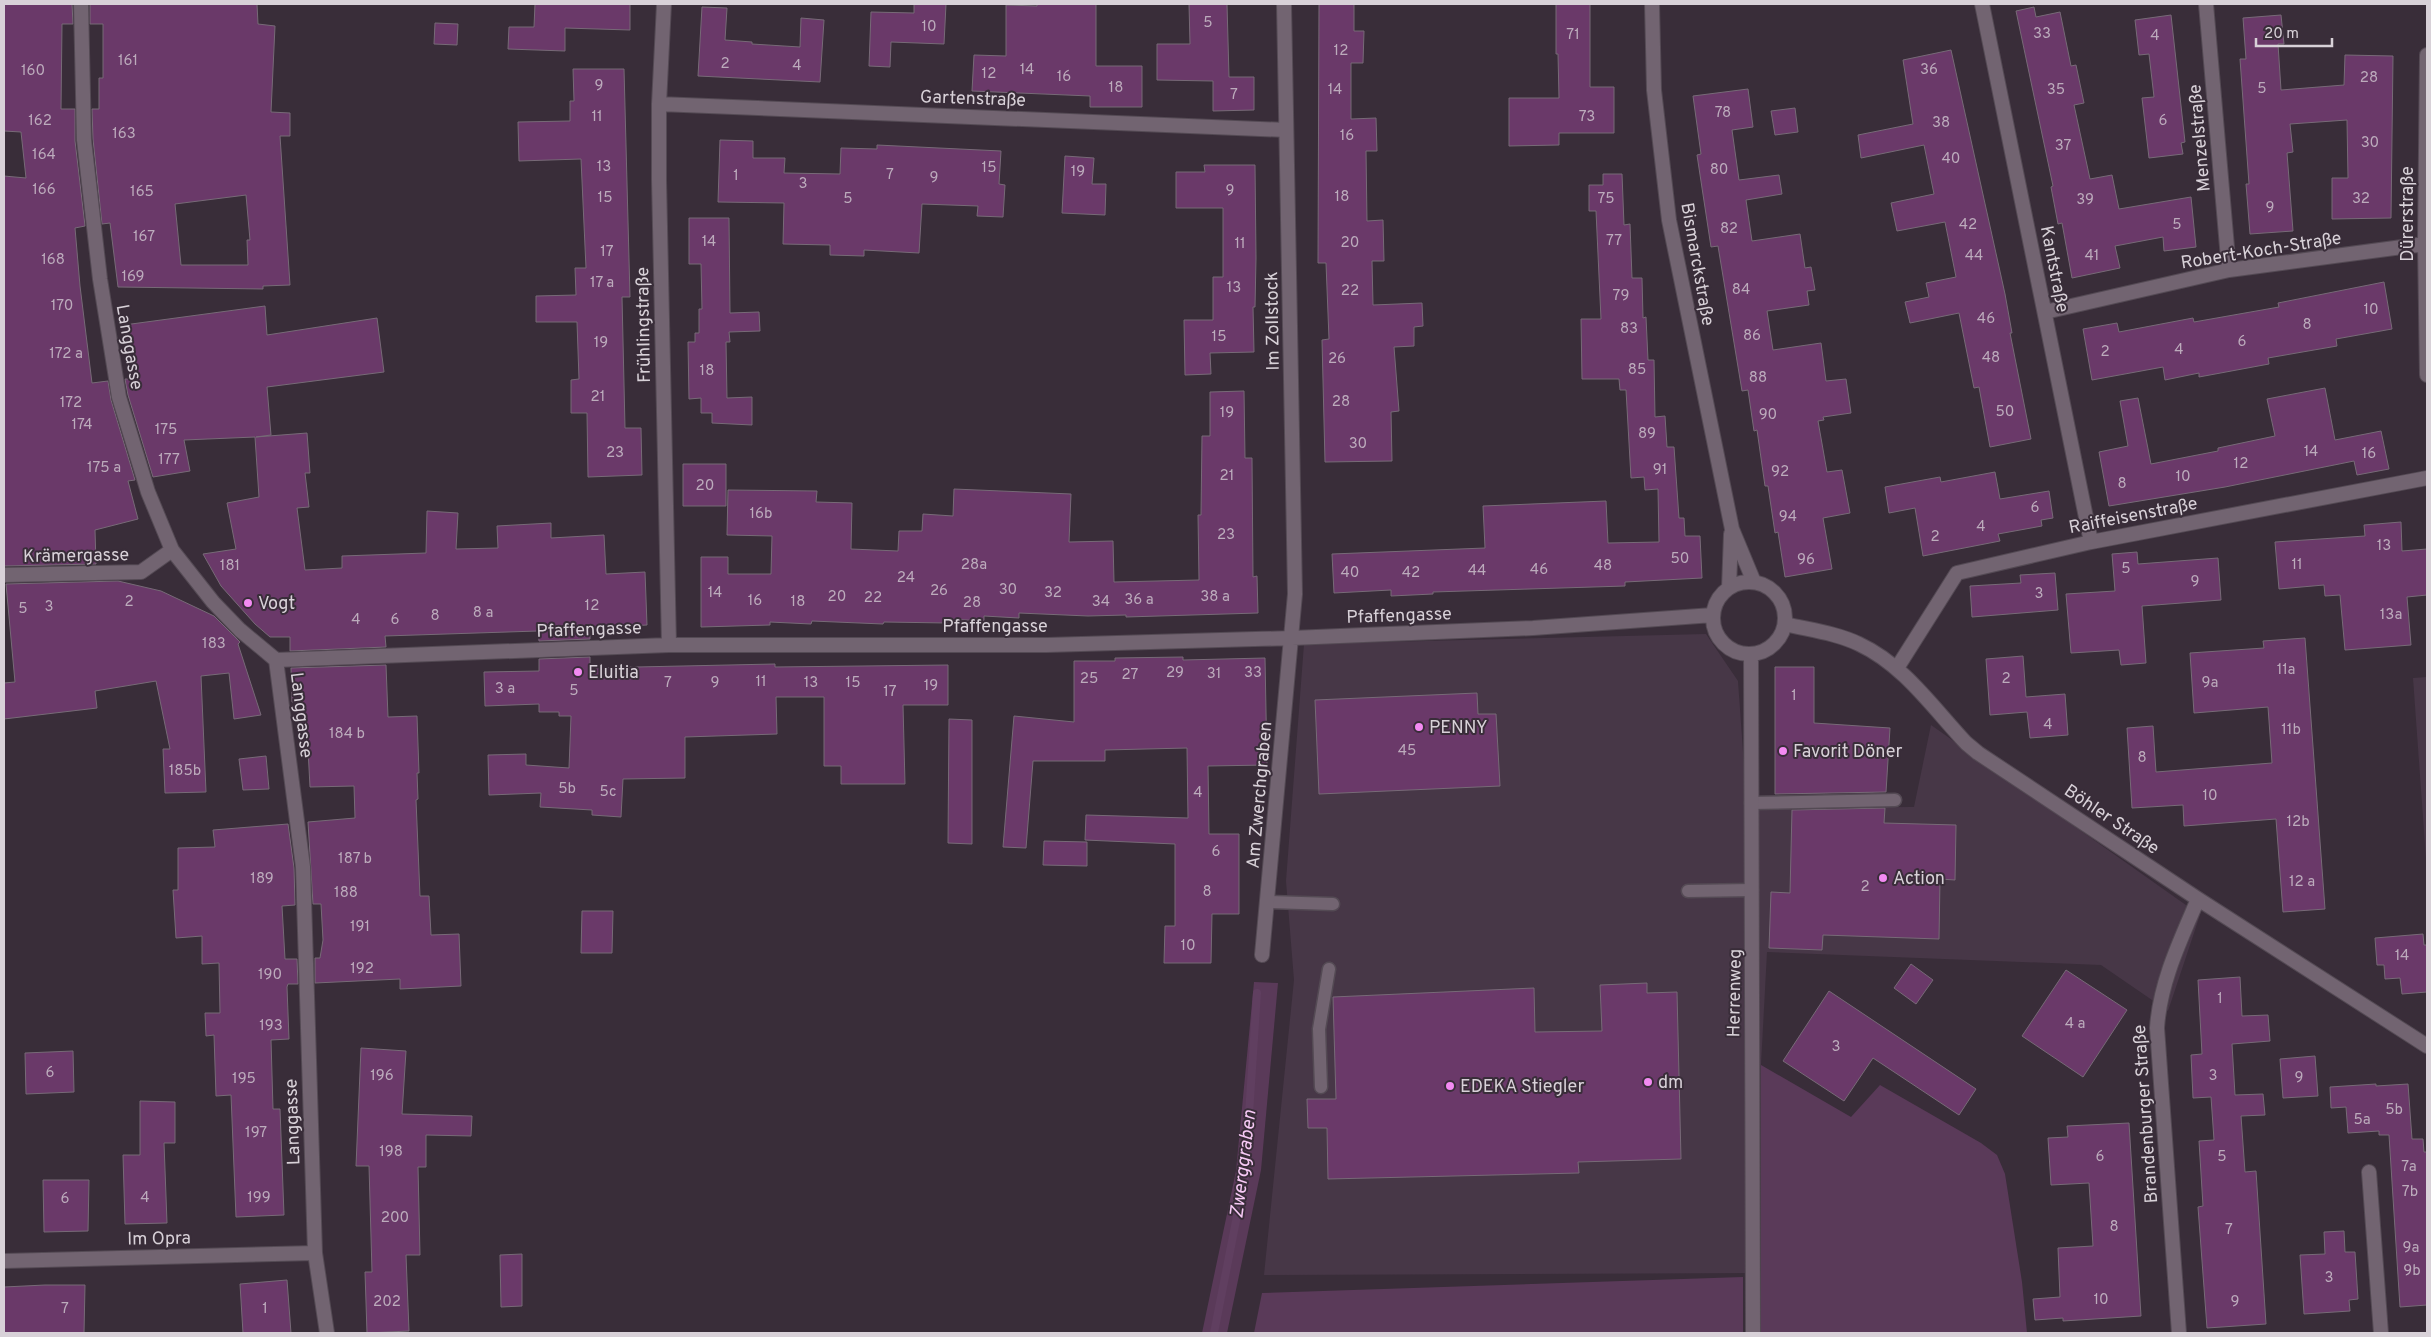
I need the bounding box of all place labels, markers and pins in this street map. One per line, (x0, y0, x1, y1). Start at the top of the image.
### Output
place label: Vogt (258, 593, 295, 616)
marker: Vogt (242, 597, 254, 609)
place label: Eluitia (588, 662, 639, 685)
marker: Eluitia (572, 666, 584, 678)
place label: PENNY (1429, 717, 1488, 740)
marker: PENNY (1413, 721, 1425, 733)
place label: Favorit Döner (1793, 741, 1903, 764)
marker: Favorit Döner (1777, 745, 1789, 757)
place label: Action (1893, 868, 1945, 891)
marker: Action (1877, 872, 1889, 884)
place label: dm (1658, 1072, 1683, 1095)
place label: EDEKA Stiegler (1460, 1076, 1584, 1099)
marker: dm (1642, 1076, 1654, 1088)
marker: EDEKA Stiegler (1444, 1080, 1456, 1092)

